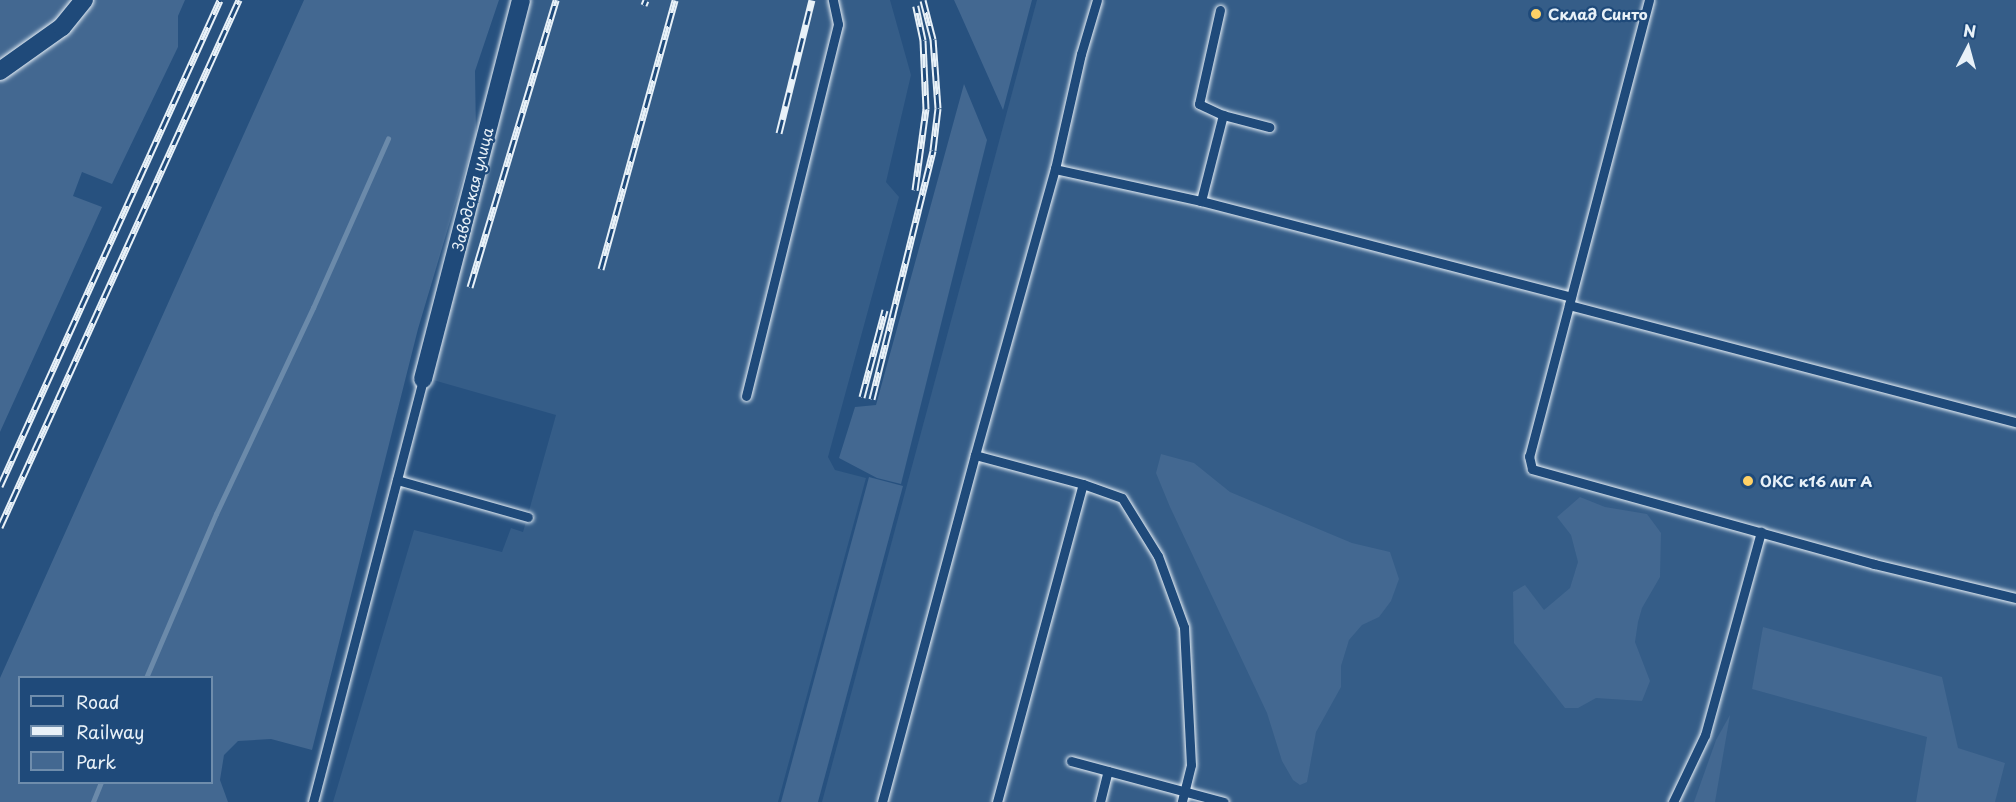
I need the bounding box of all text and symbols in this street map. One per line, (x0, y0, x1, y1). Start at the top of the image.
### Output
place label: Склад Синто (1548, 5, 1647, 23)
marker: Склад Синто (1529, 7, 1543, 21)
north arrow (1938, 18, 1998, 78)
text: N (1962, 18, 1977, 43)
street label: Заводская улица (448, 125, 496, 253)
place label: ОКС к16 лит А (1760, 472, 1872, 490)
marker: ОКС к16 лит А (1741, 474, 1755, 488)
legend (18, 676, 213, 784)
text: Road (76, 688, 120, 715)
text: Railway (76, 718, 144, 745)
text: Park (76, 748, 116, 775)

